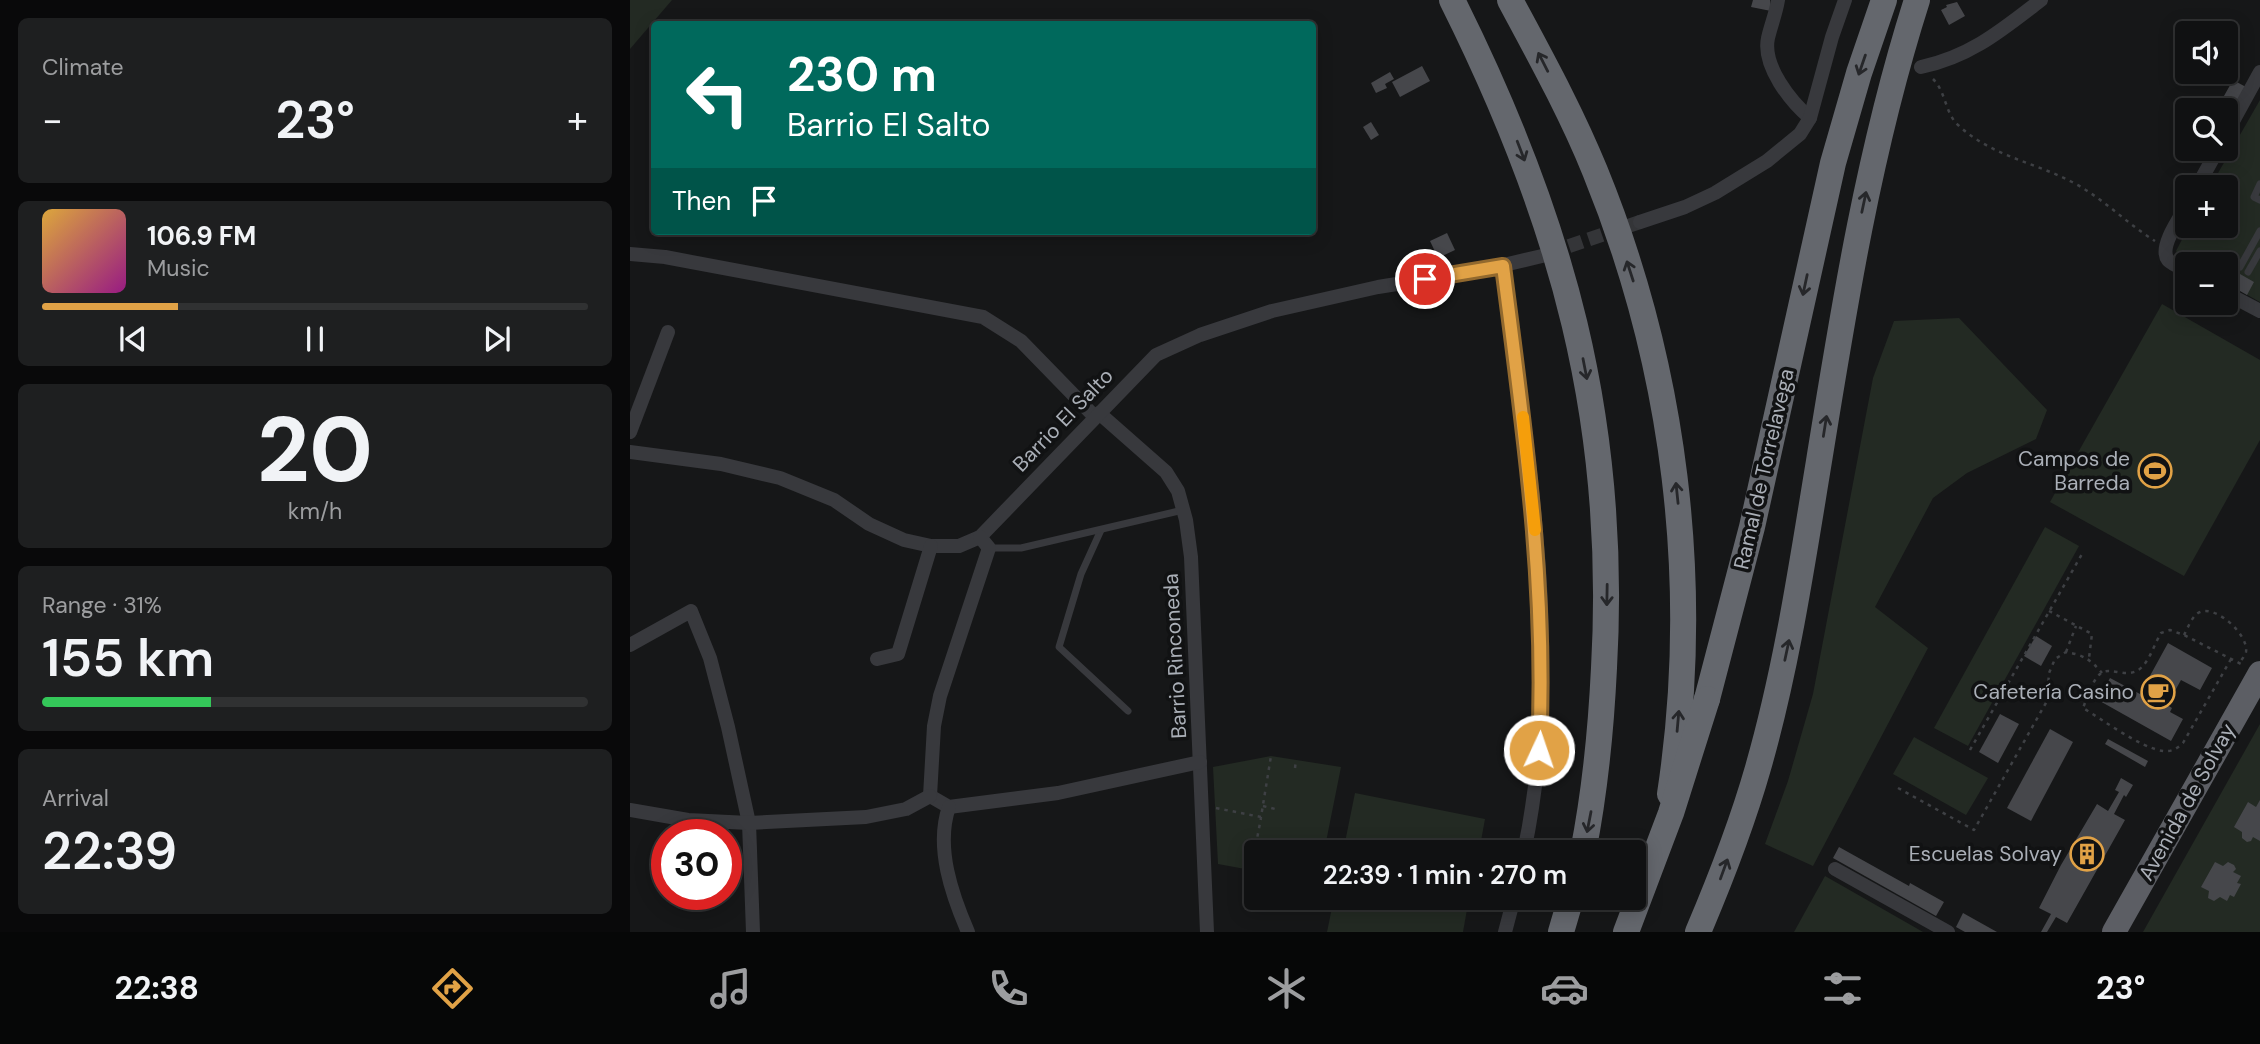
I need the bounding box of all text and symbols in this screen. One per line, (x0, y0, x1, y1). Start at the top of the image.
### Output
map controls (2175, 21, 2238, 315)
button: sound (2175, 21, 2238, 84)
text: 230 m (787, 42, 937, 106)
icon: left (672, 49, 763, 140)
text: Climate (42, 52, 124, 82)
one-way arrow (1536, 52, 1550, 73)
one-way arrow (1855, 53, 1867, 75)
text: 23° (275, 86, 355, 154)
text: − (42, 95, 63, 145)
text: + (567, 95, 588, 145)
button: search (2175, 98, 2238, 161)
text: Barrio El Salto (787, 104, 990, 146)
one-way arrow (1516, 140, 1529, 162)
button: + (2175, 175, 2238, 238)
icon: arrive (745, 182, 783, 220)
text: Then (672, 184, 731, 218)
one-way arrow (1858, 191, 1871, 214)
text: 106.9 FM (147, 219, 256, 253)
pin (1395, 249, 1455, 309)
button: − (2175, 252, 2238, 315)
text: Music (147, 253, 210, 283)
icon: arrive (1406, 260, 1444, 298)
one-way arrow (1623, 261, 1636, 283)
one-way arrow (1798, 273, 1812, 296)
icon: previous (114, 320, 152, 358)
icon: pause (296, 320, 334, 358)
icon: next (478, 320, 516, 358)
one-way arrow (1579, 357, 1593, 380)
street label: Barrio El Salto (1007, 362, 1119, 478)
street label: Ramal de Torrelavega (1727, 366, 1801, 572)
text: 20 (257, 391, 373, 509)
one-way arrow (1819, 415, 1832, 438)
place label: Campos de Barreda (2018, 445, 2130, 497)
sports icon: Campos de Barreda (2136, 452, 2174, 490)
one-way arrow (1670, 483, 1683, 505)
text: km/h (288, 496, 342, 526)
street label: Barrio Rinconeda (1157, 573, 1193, 739)
one-way arrow (1600, 583, 1614, 606)
text: Range · 31% (42, 590, 162, 620)
text: 155 km (42, 624, 214, 692)
one-way arrow (1780, 639, 1794, 662)
cafe icon: Cafetería Casino (2139, 673, 2177, 711)
place label: Cafetería Casino (1973, 678, 2134, 706)
one-way arrow (1672, 710, 1685, 732)
position arrow (1502, 713, 1576, 787)
street label: Avenida de Solvay (2132, 718, 2242, 886)
text: Arrival (42, 783, 109, 813)
one-way arrow (1581, 810, 1595, 833)
text: 22:39 (42, 817, 177, 885)
speed limit sign: 30 (651, 819, 742, 910)
building icon: Escuelas Solvay (2068, 835, 2106, 873)
place label: Escuelas Solvay (1909, 840, 2062, 868)
text: 22:39 · 1 min · 270 m (1323, 858, 1567, 892)
one-way arrow (1719, 858, 1731, 880)
icon: directions (428, 964, 477, 1013)
icon: music (706, 964, 755, 1013)
icon: phone (984, 964, 1033, 1013)
icon: climate (1262, 964, 1311, 1013)
icon: car (1540, 964, 1589, 1013)
icon: filters (1818, 964, 1867, 1013)
text: 22:38 (115, 967, 199, 1009)
text: 23° (2096, 967, 2146, 1009)

